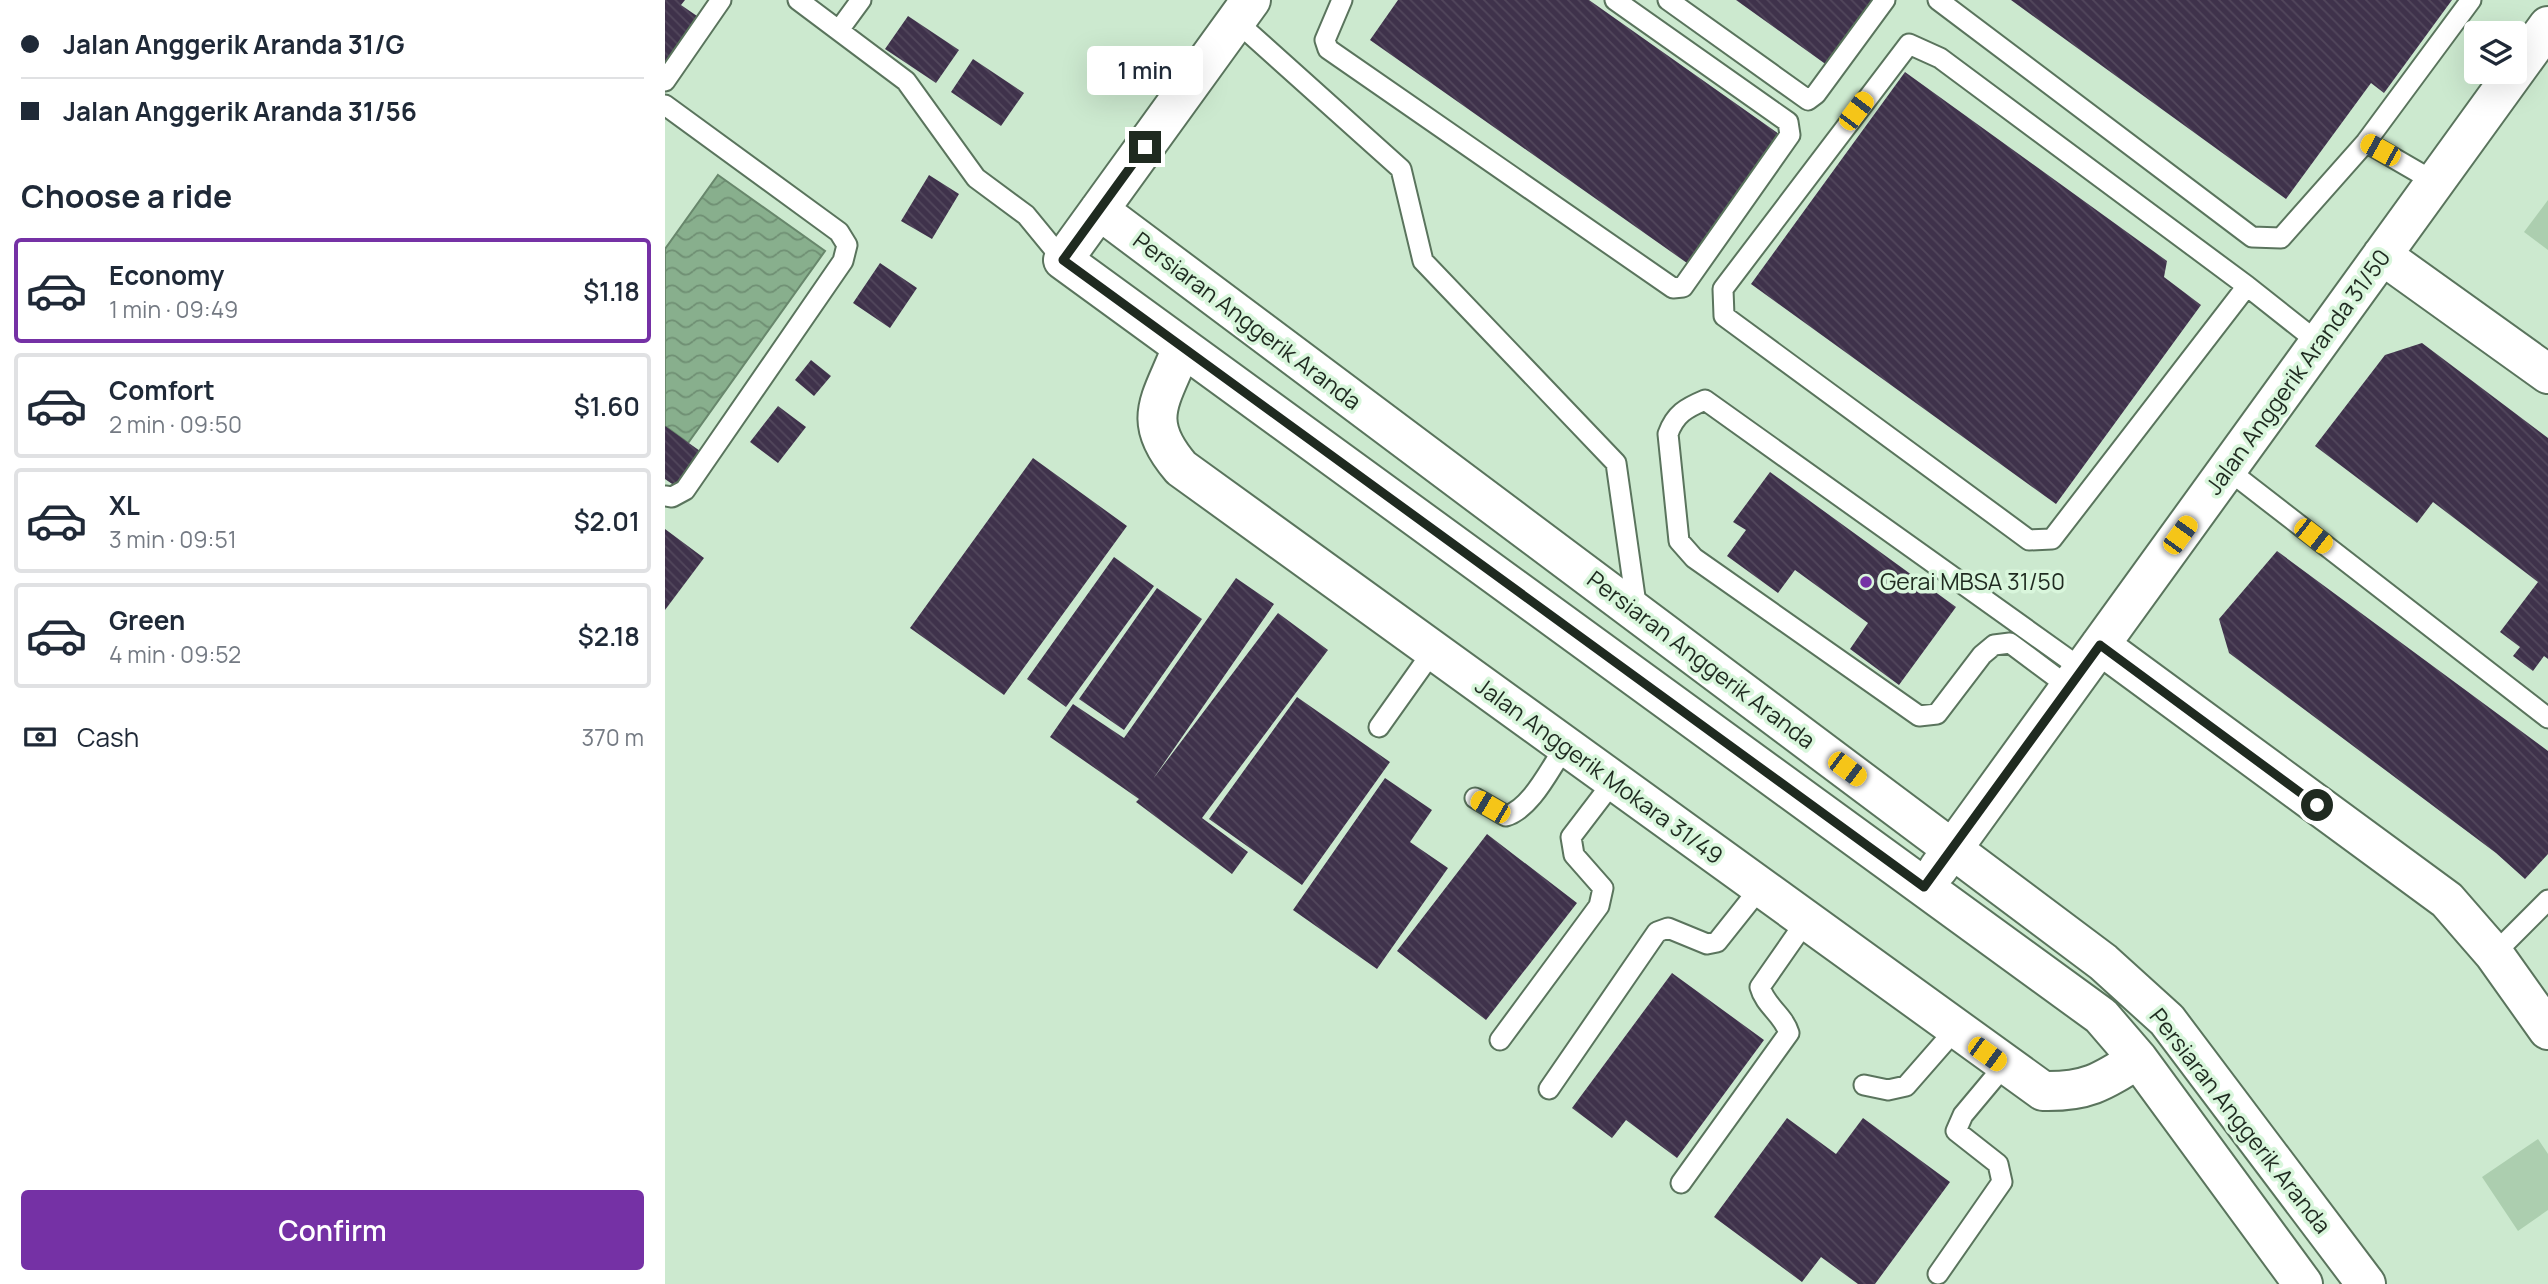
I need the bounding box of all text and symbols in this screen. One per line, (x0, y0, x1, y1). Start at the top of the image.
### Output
map controls (2464, 21, 2527, 84)
button: layers (2464, 21, 2527, 84)
text: Jalan Anggerik Aranda 31/G (63, 26, 404, 62)
callout: 1 min (1087, 46, 1203, 94)
text: 1 min (1118, 54, 1172, 86)
car (1835, 88, 1878, 134)
text: Jalan Anggerik Aranda 31/56 (63, 93, 417, 129)
route end (1129, 131, 1161, 163)
car (2357, 131, 2404, 169)
text: Choose a ride (21, 174, 232, 218)
street label: Persiaran Anggerik Aranda (1127, 224, 1368, 417)
street label: Jalan Anggerik Aranda 31/50 (2197, 242, 2397, 501)
text: Economy (109, 257, 224, 293)
icon: car (25, 259, 88, 322)
text: $1.18 (583, 273, 640, 309)
text: 1 min · 09:49 (109, 293, 238, 325)
text: Comfort (109, 372, 215, 408)
icon: car (25, 374, 88, 437)
text: $1.60 (574, 388, 640, 424)
text: 2 min · 09:50 (109, 408, 242, 440)
text: XL (109, 487, 140, 523)
icon: car (25, 489, 88, 552)
text: $2.01 (574, 503, 640, 539)
car (2160, 512, 2201, 558)
car (2290, 515, 2337, 557)
text: 3 min · 09:51 (109, 523, 237, 555)
street label: Persiaran Anggerik Aranda (1581, 563, 1822, 756)
place label: Gerai MBSA 31/50 (1880, 565, 2065, 597)
marker: Gerai MBSA 31/50 (1858, 574, 1874, 590)
text: Green (109, 602, 185, 638)
icon: car (25, 604, 88, 667)
text: $2.18 (578, 618, 640, 654)
text: 4 min · 09:52 (109, 638, 241, 670)
street label: Jalan Anggerik Mokara 31/49 (1469, 669, 1730, 871)
icon: cash (21, 718, 59, 756)
text: Cash (77, 719, 139, 755)
text: 370 m (582, 721, 644, 753)
car (1824, 748, 1871, 790)
car (1467, 787, 1514, 827)
route start (2301, 789, 2333, 821)
street label: Persiaran Anggerik Aranda (2143, 1001, 2339, 1240)
car (1964, 1033, 2011, 1075)
button: Confirm (21, 1190, 644, 1270)

